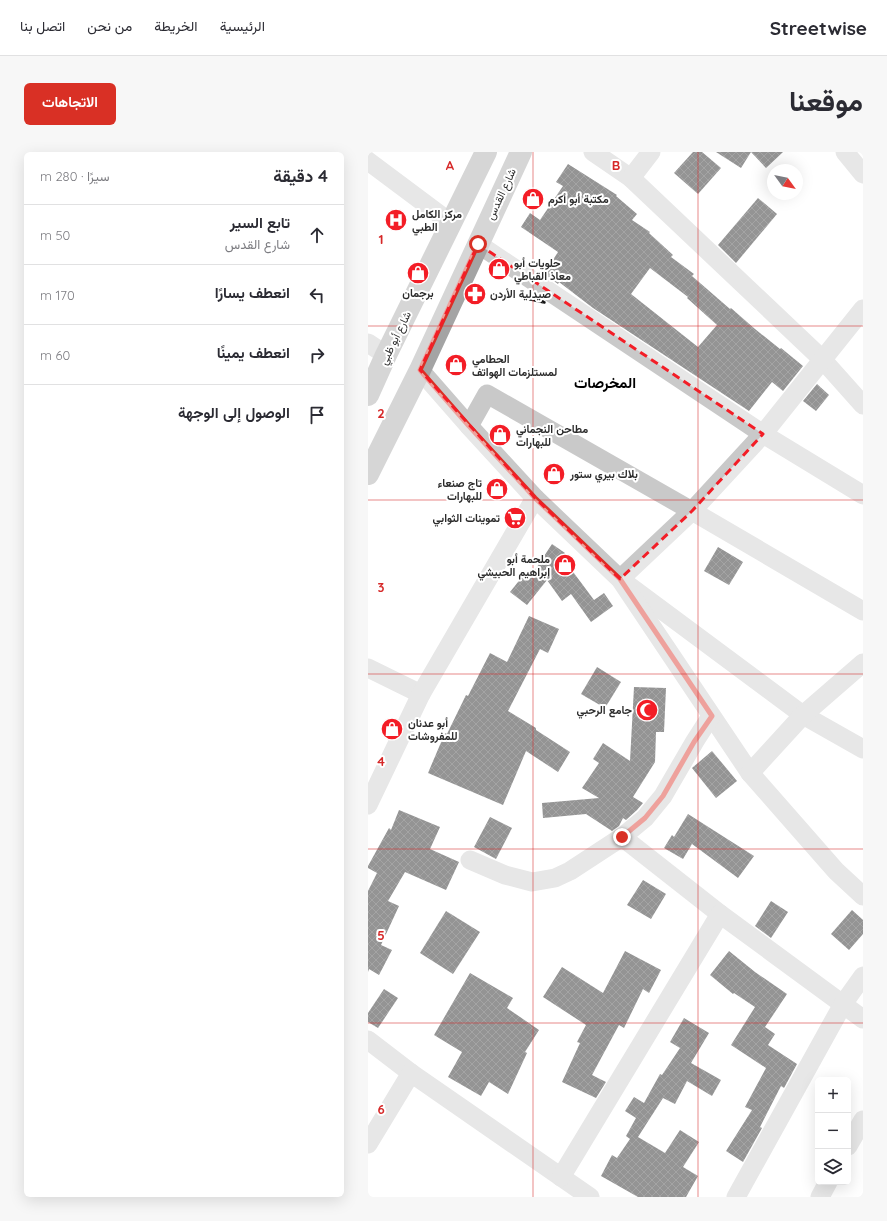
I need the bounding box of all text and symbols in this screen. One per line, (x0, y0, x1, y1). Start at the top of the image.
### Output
text: Streetwise (770, 16, 867, 40)
text: اتصل بنا (20, 17, 65, 35)
text: من نحن (87, 17, 132, 35)
text: الخريطة (154, 17, 198, 35)
text: الرئيسية (220, 17, 265, 35)
button: الاتجاهات (24, 83, 116, 125)
text: موقعنا (789, 83, 863, 118)
text: A (446, 157, 455, 173)
text: B (612, 157, 620, 173)
north arrow (767, 164, 803, 200)
text: 4 دقيقة (273, 165, 328, 186)
street label: شارع القدس (483, 166, 520, 222)
text: سيرًا · 280 m (40, 168, 110, 184)
shop icon: مكتبة أبو أكرم (520, 186, 546, 212)
place label: مكتبة أبو أكرم (548, 192, 609, 207)
hospital icon: مركز الكامل الطبي (383, 207, 409, 233)
place label: مركز الكامل الطبي (412, 207, 462, 236)
text: تابع السير (230, 213, 290, 232)
icon: ahead (306, 224, 328, 246)
text: 50 m (40, 227, 70, 243)
text: 1 (378, 231, 384, 247)
route start (469, 235, 487, 253)
text: شارع القدس (225, 236, 290, 252)
shop icon: حلويات أبو معاذ القباطي (486, 256, 512, 282)
place label: حلويات أبو معاذ القباطي (514, 256, 571, 285)
shop icon: برجمان (405, 260, 431, 286)
pharmacy icon: صيدلية الأردن (462, 281, 488, 307)
text: انعطف يسارًا (215, 283, 290, 302)
icon: left (306, 284, 328, 306)
place label: برجمان (402, 286, 434, 300)
text: 170 m (40, 287, 75, 303)
place label: صيدلية الأردن (490, 287, 551, 301)
street label: شارع أبو ظبي (376, 309, 417, 368)
text: انعطف يمينًا (217, 343, 290, 362)
icon: right (306, 344, 328, 366)
text: 60 m (40, 347, 70, 363)
shop icon: الحطامي لمستلزمات الهواتف (443, 352, 469, 378)
place label: الحطامي لمستلزمات الهواتف (472, 352, 557, 379)
district label: المخرصات (574, 373, 636, 392)
text: الوصول إلى الوجهة (178, 403, 290, 422)
icon: arrive (306, 404, 328, 426)
text: 2 (377, 405, 385, 421)
shop icon: مطاحن النجماني للبهارات (487, 422, 513, 448)
place label: مطاحن النجماني للبهارات (516, 422, 588, 449)
shop icon: بلاك بيري ستور (541, 461, 567, 487)
place label: بلاك بيري ستور (569, 467, 638, 483)
place label: تاج صنعاء للبهارات (437, 476, 482, 503)
shop icon: تاج صنعاء للبهارات (484, 476, 510, 502)
supermarket icon: تموينات الثوابي (502, 505, 528, 531)
place label: تموينات الثوابي (433, 511, 501, 527)
place label: ملحمة أبو إبراهيم الحبيشي (477, 552, 550, 581)
shop icon: ملحمة أبو إبراهيم الحبيشي (552, 552, 578, 578)
text: 3 (378, 579, 385, 595)
mosque icon: جامع الرحبي (634, 697, 660, 723)
place label: جامع الرحبي (577, 703, 633, 719)
shop icon: أبو عدنان للمفروشات (379, 716, 405, 742)
place label: أبو عدنان للمفروشات (408, 716, 458, 743)
text: 4 (377, 753, 385, 769)
route end (613, 828, 631, 846)
text: 5 (377, 927, 385, 943)
map controls (815, 1077, 851, 1185)
button: + (815, 1077, 851, 1113)
text: 6 (377, 1101, 385, 1117)
button: − (815, 1113, 851, 1149)
button: layers (815, 1149, 851, 1185)

